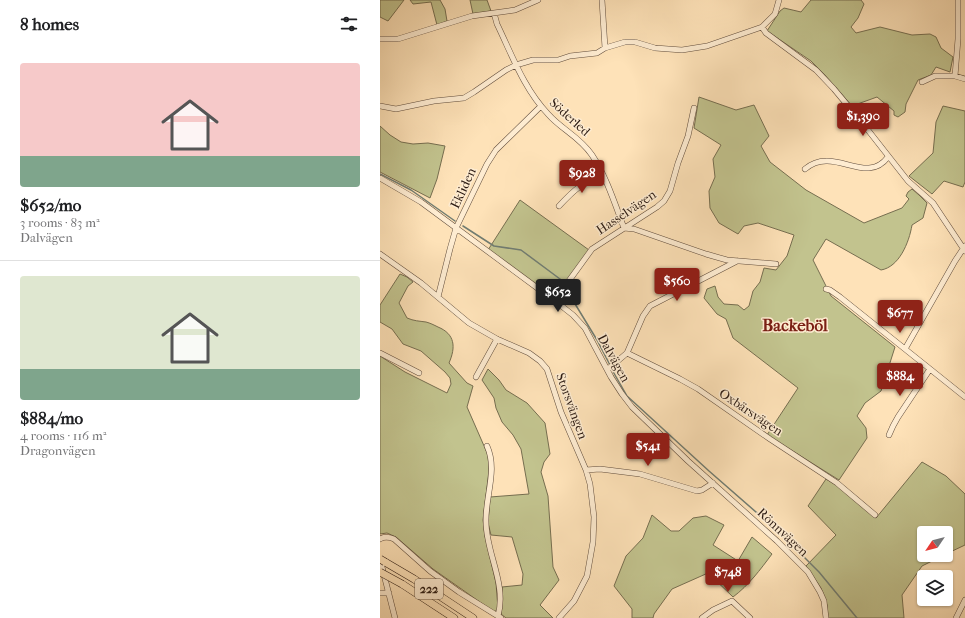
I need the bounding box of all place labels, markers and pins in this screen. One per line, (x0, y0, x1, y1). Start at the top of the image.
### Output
pin: $1,390 (830, 103, 896, 137)
pin: $928 (558, 160, 606, 194)
pin: $560 (653, 268, 701, 302)
pin: $652 (534, 279, 582, 313)
pin: $677 (876, 300, 924, 334)
pin: $884 (876, 363, 924, 397)
pin: $541 (624, 433, 672, 467)
pin: $748 (704, 559, 752, 593)

